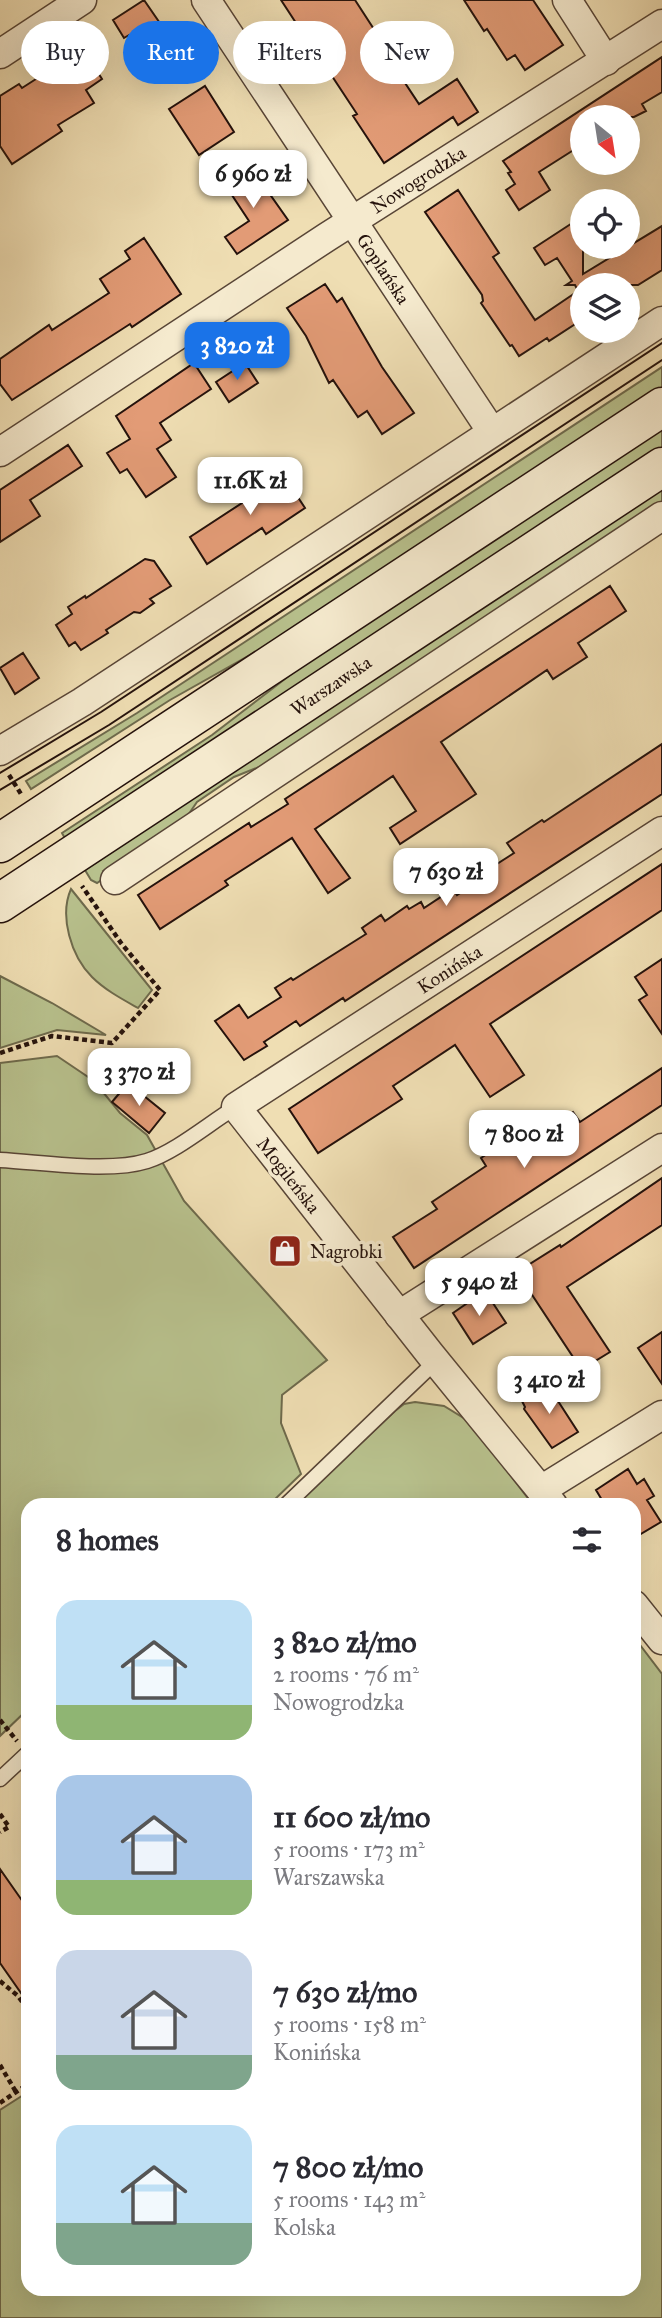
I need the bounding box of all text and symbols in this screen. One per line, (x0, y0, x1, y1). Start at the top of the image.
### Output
chip: Buy (21, 21, 109, 84)
chip: Rent (123, 21, 219, 84)
chip: Filters (233, 21, 346, 84)
chip: New (360, 21, 454, 84)
north arrow (570, 105, 640, 175)
map controls (570, 105, 640, 343)
street label: Nowogrodzka (366, 140, 471, 218)
pin: 6 960 zł (181, 150, 325, 210)
text: 6 960 zł (215, 159, 291, 187)
button: locate (570, 189, 640, 259)
street label: Goplańska (352, 229, 416, 309)
button: layers (570, 273, 640, 343)
pin: 3 820 zł (165, 322, 309, 382)
text: 3 820 zł (201, 331, 273, 359)
pin: 11.6K zł (178, 458, 322, 517)
text: 11.6K zł (214, 466, 286, 494)
street label: Warszawska (286, 650, 377, 721)
pin: 7 630 zł (374, 848, 518, 908)
text: 7 630 zł (409, 857, 483, 885)
street label: Konińska (413, 939, 487, 999)
pin: 3 370 zł (67, 1048, 211, 1108)
text: 3 370 zł (104, 1057, 174, 1085)
pin: 7 800 zł (452, 1110, 596, 1170)
text: 7 800 zł (485, 1119, 563, 1147)
street label: Mogileńska (251, 1133, 326, 1219)
shop icon: Nagrobki (266, 1232, 304, 1270)
place label: Nagrobki (310, 1240, 382, 1264)
pin: 5 940 zł (407, 1258, 551, 1318)
text: 5 940 zł (441, 1267, 517, 1295)
pin: 3 410 zł (477, 1356, 621, 1416)
text: 3 410 zł (513, 1365, 585, 1393)
icon: filters (568, 1521, 606, 1559)
text: 8 homes (56, 1522, 159, 1558)
text: 3 820 zł/mo (273, 1624, 417, 1660)
icon: home (112, 1628, 196, 1712)
text: 2 rooms · 76 m² (273, 1660, 419, 1688)
text: Nowogrodzka (273, 1688, 404, 1716)
text: 11 600 zł/mo (273, 1799, 430, 1835)
icon: home (112, 1803, 196, 1887)
text: 5 rooms · 173 m² (273, 1835, 425, 1863)
text: Warszawska (273, 1863, 384, 1891)
text: 7 630 zł/mo (273, 1974, 417, 2010)
icon: home (112, 1978, 196, 2062)
text: 5 rooms · 158 m² (273, 2010, 426, 2038)
text: Konińska (273, 2038, 361, 2066)
text: 7 800 zł/mo (273, 2149, 423, 2185)
icon: home (112, 2153, 196, 2237)
text: 5 rooms · 143 m² (273, 2185, 425, 2213)
text: Kolska (273, 2213, 336, 2241)

